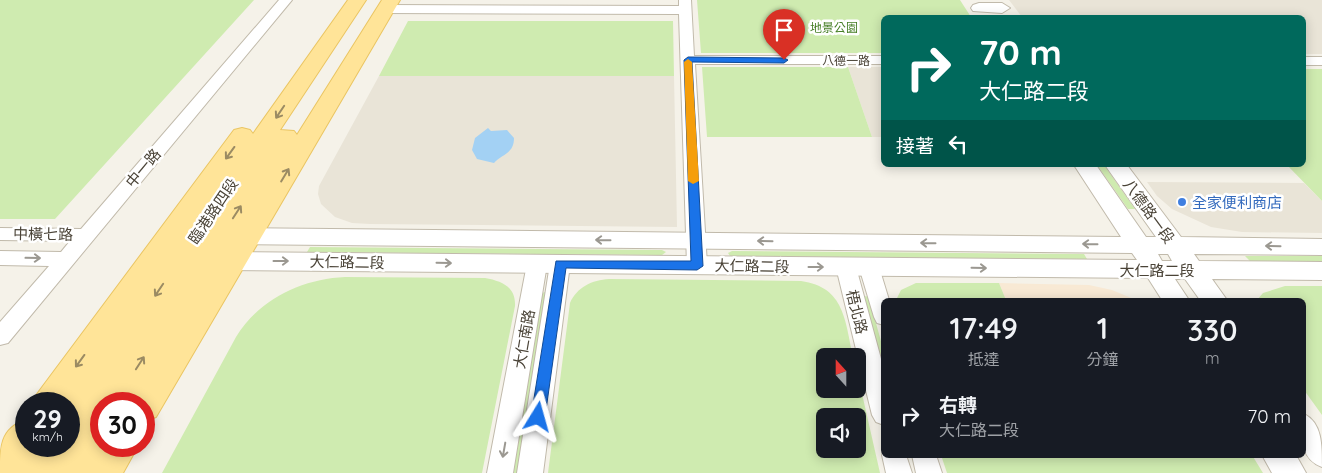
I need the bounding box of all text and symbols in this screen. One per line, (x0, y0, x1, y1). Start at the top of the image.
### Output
pin (763, 9, 805, 60)
icon: arrive (770, 16, 798, 44)
park label: 地景公園 (810, 20, 858, 35)
text: 70 m (979, 30, 1062, 74)
icon: right (896, 35, 961, 100)
street label: 八德一路 (822, 53, 870, 68)
text: 大仁路二段 (979, 77, 1089, 105)
one-way arrow (275, 105, 285, 119)
icon: left (944, 130, 972, 158)
text: 接著 (896, 134, 934, 158)
street label: 中一路 (121, 145, 165, 191)
one-way arrow (224, 146, 235, 159)
one-way arrow (280, 168, 290, 182)
street label: 臨港路四段 (184, 175, 242, 247)
street label: 八德路一段 (1119, 175, 1179, 247)
place label: 全家便利商店 (1192, 193, 1282, 212)
marker: 全家便利商店 (1176, 196, 1188, 208)
one-way arrow (233, 205, 243, 219)
street label: 中橫七路 (13, 224, 73, 244)
one-way arrow (595, 235, 611, 245)
one-way arrow (757, 236, 774, 246)
one-way arrow (920, 238, 936, 248)
one-way arrow (1082, 239, 1098, 249)
one-way arrow (1266, 241, 1282, 251)
street label: 大仁路二段 (309, 252, 385, 272)
one-way arrow (24, 253, 41, 263)
street label: 大仁路二段 (714, 256, 790, 276)
one-way arrow (273, 257, 289, 266)
one-way arrow (435, 258, 451, 268)
street label: 大仁路二段 (1119, 261, 1195, 280)
one-way arrow (808, 262, 824, 272)
one-way arrow (970, 263, 986, 273)
one-way arrow (154, 283, 164, 297)
street label: 梧北路 (842, 288, 872, 336)
street label: 大仁南路 (509, 308, 539, 370)
text: 17:49 (950, 309, 1018, 347)
text: 1 (1097, 309, 1108, 347)
text: 330 (1187, 311, 1237, 349)
north arrow (816, 348, 866, 398)
map controls (816, 348, 866, 458)
text: m (1205, 348, 1220, 368)
text: 抵達 (968, 349, 1000, 369)
text: 分鐘 (1087, 349, 1119, 369)
one-way arrow (75, 353, 85, 367)
one-way arrow (135, 356, 145, 370)
position arrow (511, 390, 563, 442)
speed limit sign: 30 (90, 392, 155, 457)
text: 右轉 (939, 393, 977, 417)
icon: right (896, 402, 924, 430)
text: 29 (33, 403, 62, 434)
text: 70 m (1247, 404, 1291, 428)
button: sound (816, 408, 866, 458)
text: 大仁路二段 (939, 420, 1019, 440)
text: km/h (32, 429, 63, 444)
one-way arrow (499, 441, 509, 457)

